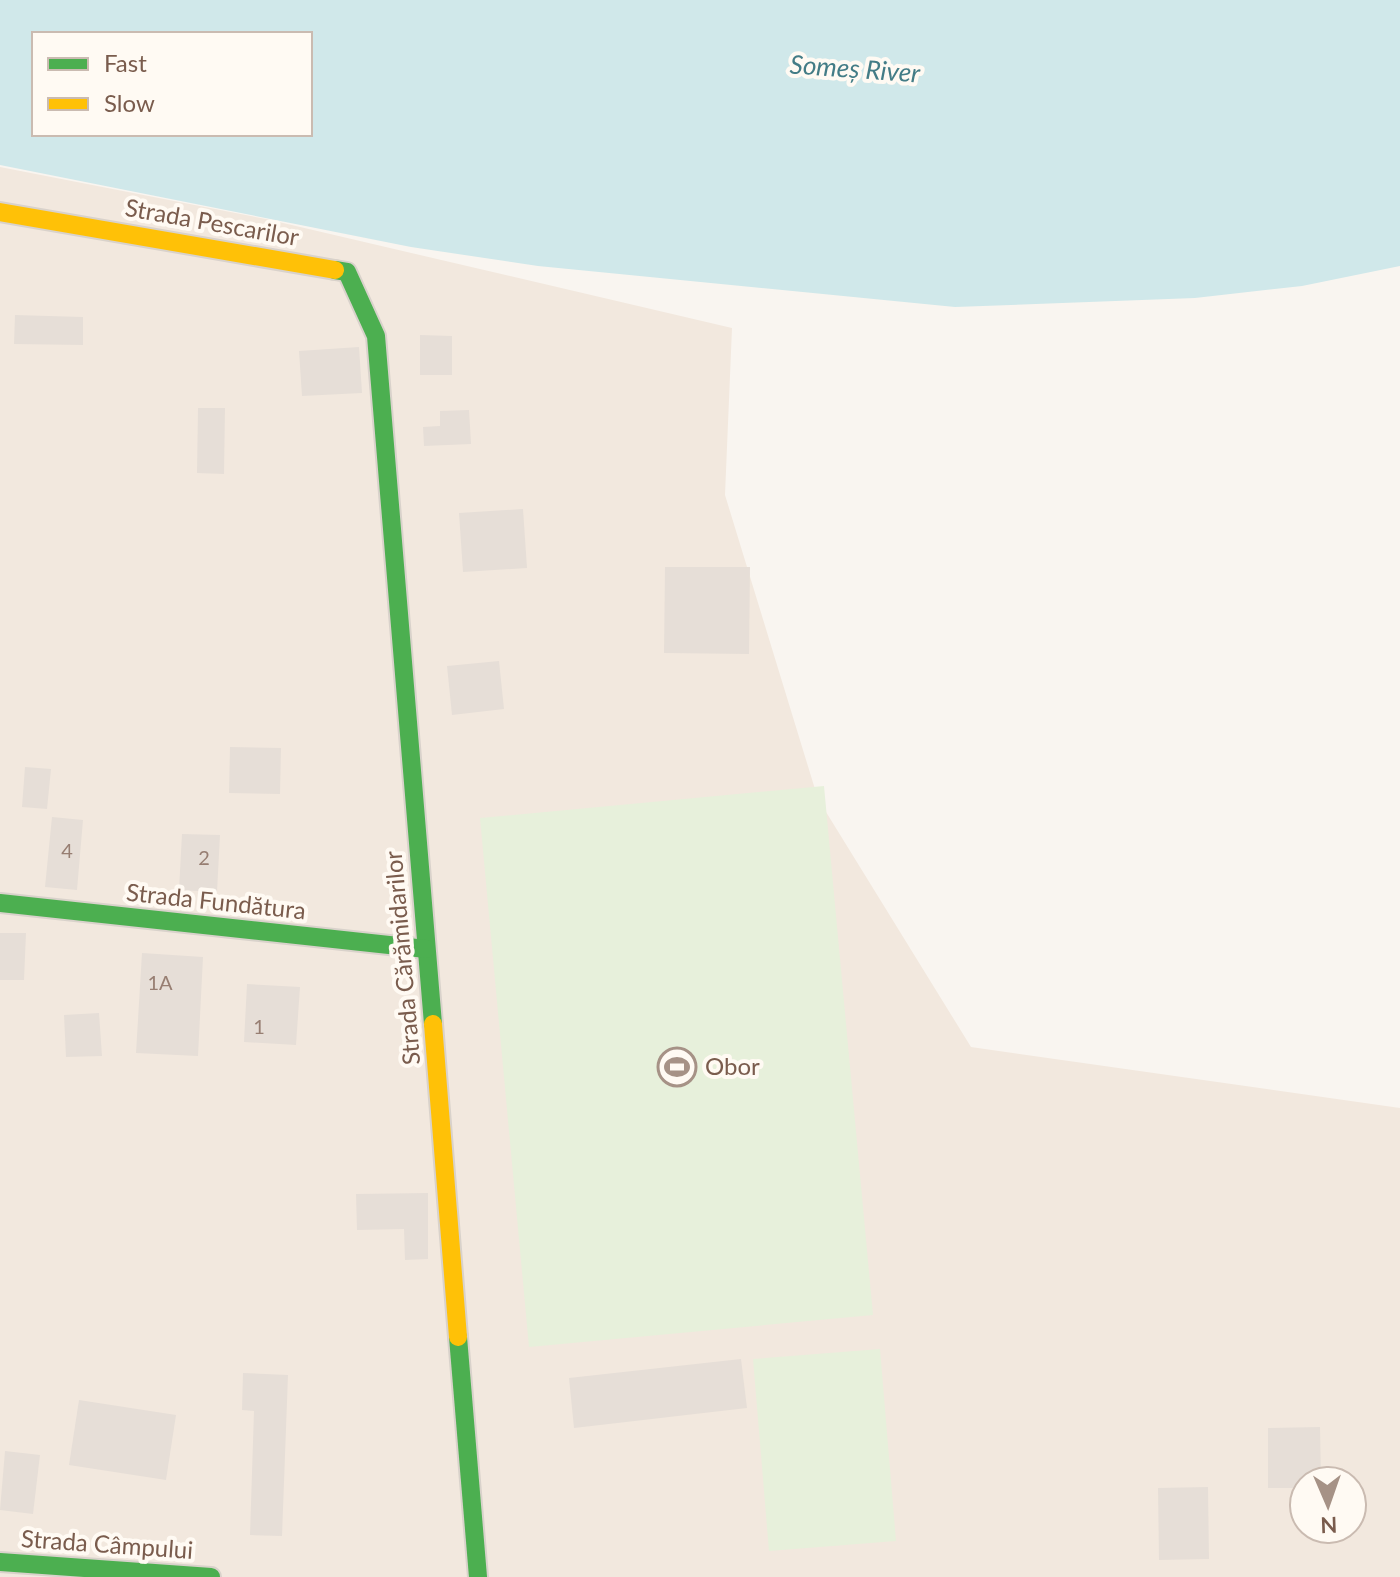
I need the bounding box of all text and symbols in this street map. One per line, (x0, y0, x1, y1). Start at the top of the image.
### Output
legend (32, 32, 312, 136)
water label: Someș River (789, 47, 922, 89)
text: Fast (104, 48, 147, 77)
text: Slow (104, 88, 155, 117)
street label: Strada Pescarilor (123, 192, 302, 251)
house number: 4 (61, 838, 73, 862)
house number: 2 (198, 845, 210, 869)
street label: Strada Cărămidarilor (378, 850, 425, 1066)
street label: Strada Fundătura (125, 877, 307, 924)
house number: 1A (147, 970, 173, 994)
house number: 1 (253, 1014, 265, 1038)
sports icon: Obor (656, 1046, 698, 1088)
place label: Obor (705, 1051, 760, 1080)
north arrow (1288, 1465, 1368, 1545)
text: N (1320, 1512, 1338, 1539)
street label: Strada Câmpului (20, 1523, 194, 1564)

